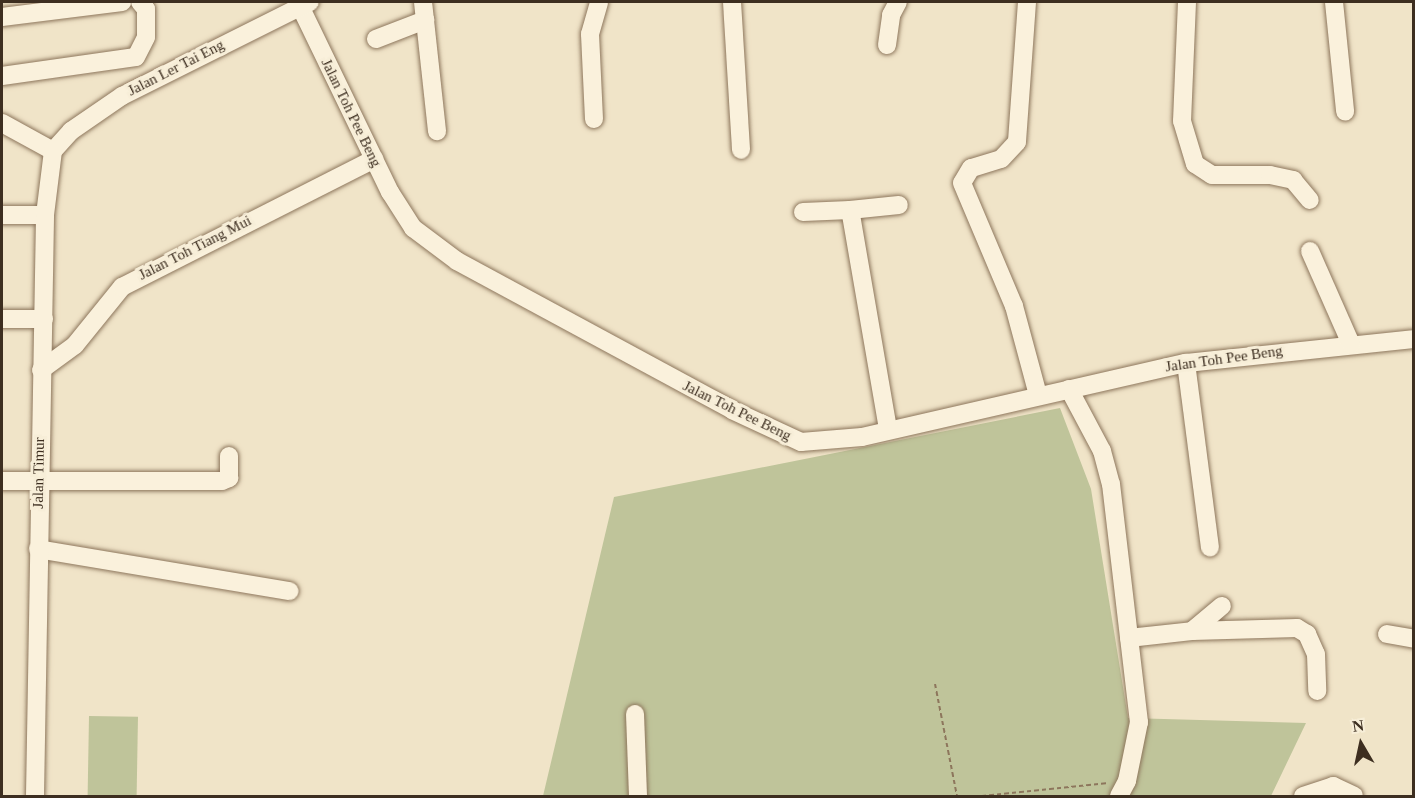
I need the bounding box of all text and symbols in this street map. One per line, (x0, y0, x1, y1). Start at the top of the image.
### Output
street label: Jalan Ler Tai Eng (125, 36, 227, 100)
street label: Jalan Toh Pee Beng (317, 56, 385, 170)
street label: Jalan Toh Tiang Mui (135, 212, 255, 284)
street label: Jalan Toh Pee Beng (1164, 342, 1284, 376)
street label: Jalan Toh Pee Beng (680, 377, 794, 445)
street label: Jalan Timur (29, 437, 49, 509)
north arrow (1331, 714, 1391, 774)
text: N (1351, 716, 1365, 735)

